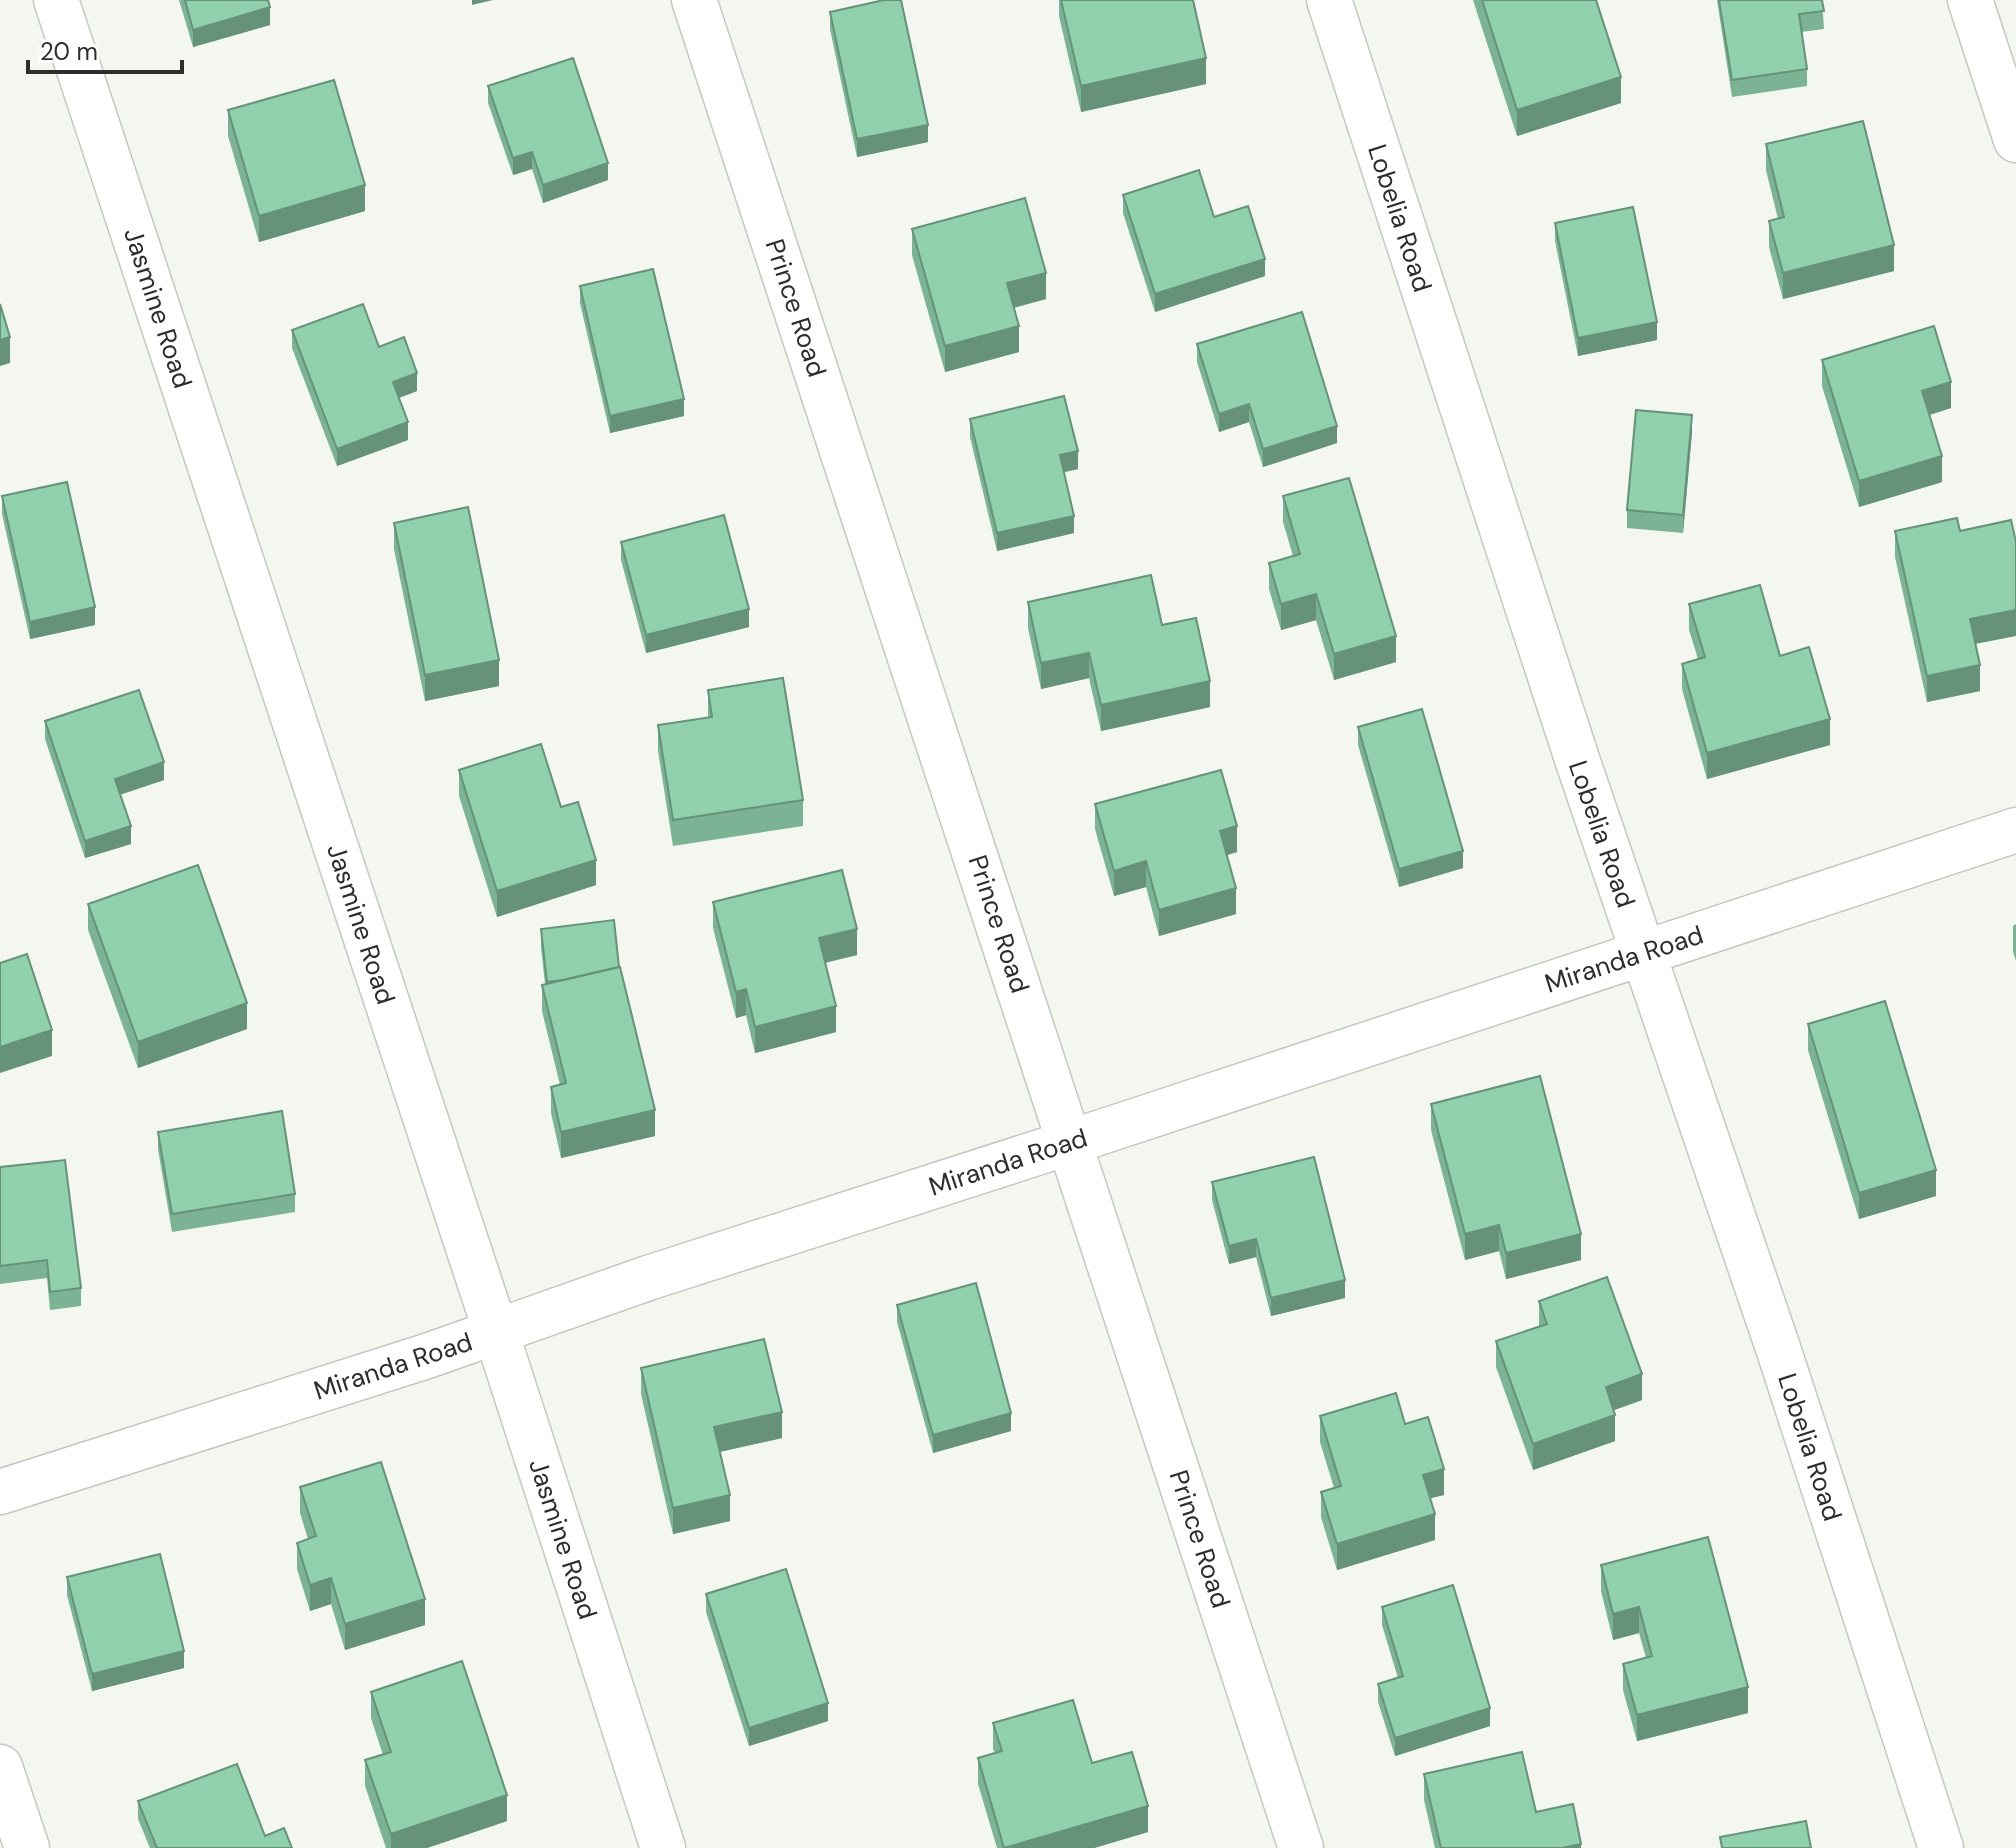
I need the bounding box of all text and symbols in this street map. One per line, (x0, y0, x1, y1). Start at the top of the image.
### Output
scale bar (28, 24, 182, 74)
text: 20 m (40, 36, 98, 67)
street label: Lobelia Road (1360, 140, 1440, 296)
street label: Jasmine Road (116, 223, 200, 393)
street label: Prince Road (758, 235, 834, 381)
street label: Lobelia Road (1561, 756, 1643, 912)
street label: Jasmine Road (319, 839, 403, 1009)
street label: Prince Road (961, 851, 1037, 997)
street label: Miranda Road (1540, 917, 1708, 1001)
street label: Miranda Road (924, 1120, 1092, 1204)
street label: Miranda Road (309, 1324, 477, 1408)
street label: Lobelia Road (1770, 1369, 1850, 1525)
street label: Jasmine Road (521, 1454, 605, 1624)
street label: Prince Road (1162, 1466, 1238, 1612)

